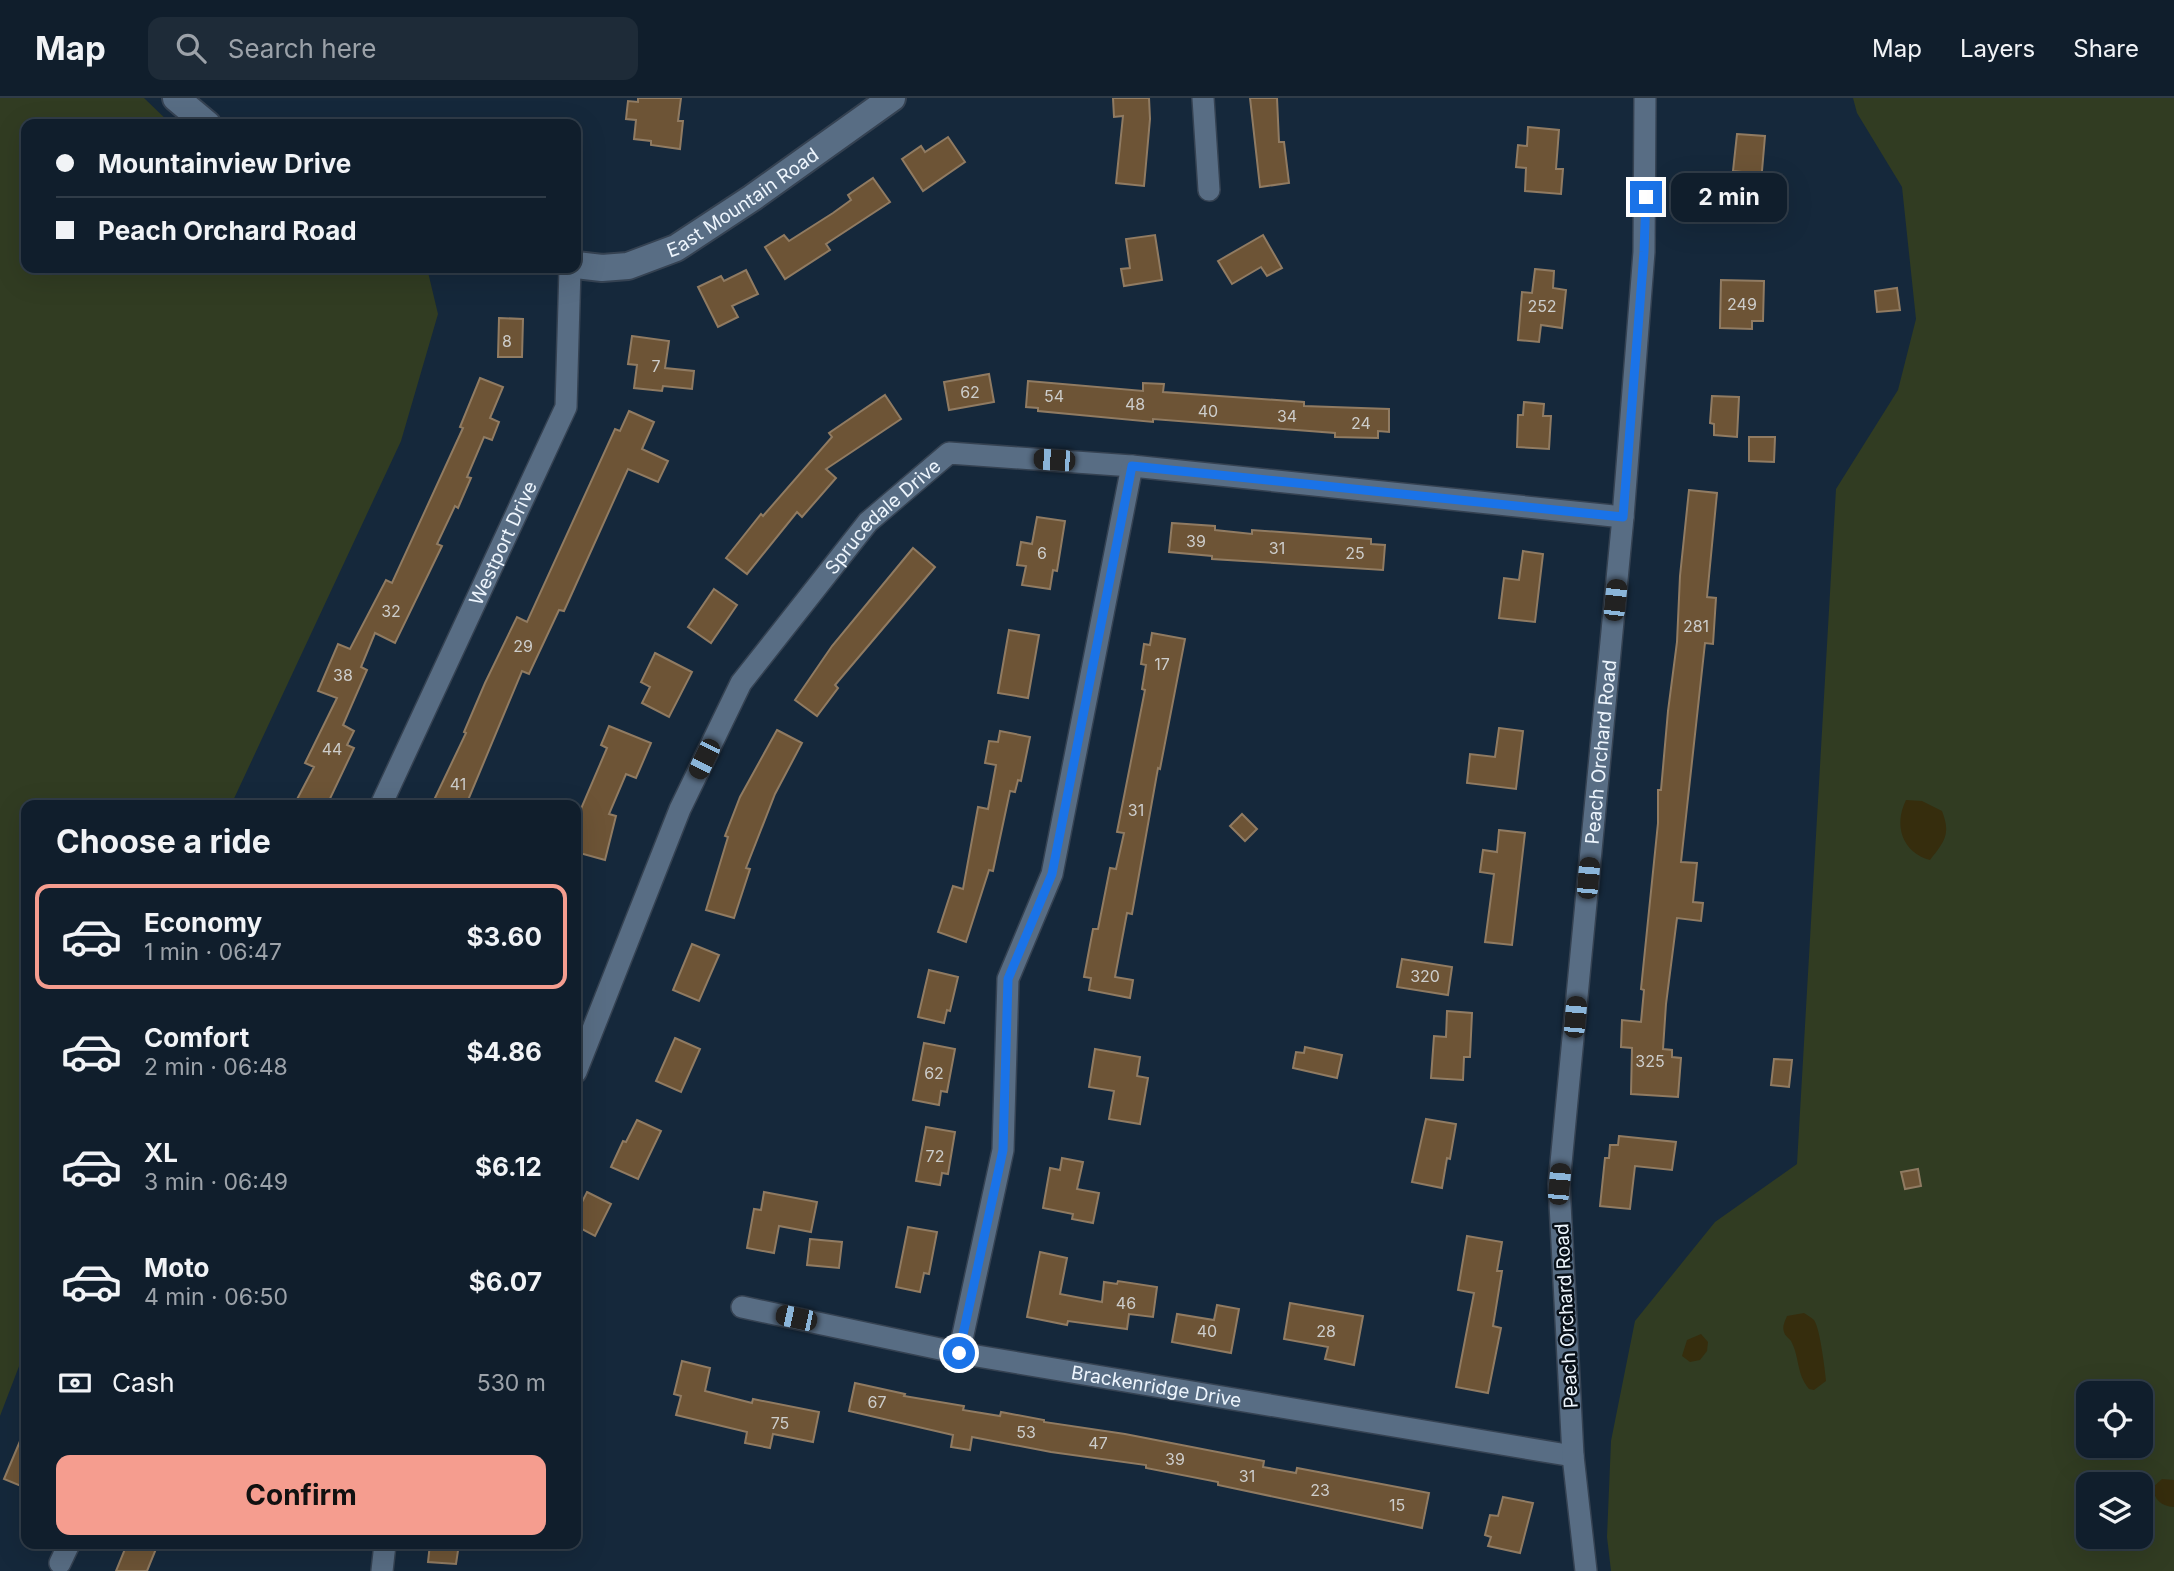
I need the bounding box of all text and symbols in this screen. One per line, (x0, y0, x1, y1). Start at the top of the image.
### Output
search box (148, 17, 638, 80)
text: Map (35, 28, 106, 68)
icon: search (172, 29, 210, 67)
text: Search here (228, 33, 376, 64)
text: Map (1872, 34, 1922, 63)
text: Layers (1960, 34, 2035, 63)
text: Share (2073, 34, 2139, 63)
street label: East Mountain Road (664, 143, 823, 262)
text: Mountainview Drive (98, 148, 351, 179)
callout: 2 min (1670, 172, 1786, 222)
route end (1630, 181, 1662, 213)
text: 2 min (1698, 183, 1760, 211)
text: Peach Orchard Road (98, 215, 357, 246)
house number: 249 (1727, 294, 1757, 314)
house number: 252 (1527, 296, 1557, 316)
house number: 8 (502, 331, 512, 351)
house number: 7 (651, 356, 661, 376)
house number: 62 (960, 382, 980, 402)
house number: 54 (1044, 386, 1064, 406)
house number: 48 (1125, 394, 1145, 414)
house number: 40 (1198, 401, 1218, 421)
house number: 34 (1277, 406, 1297, 426)
house number: 24 (1351, 413, 1371, 433)
car (1033, 448, 1076, 472)
street label: Sprucedale Drive (820, 454, 945, 579)
street label: Westport Drive (465, 477, 542, 609)
house number: 39 (1186, 531, 1206, 551)
house number: 31 (1269, 538, 1285, 558)
house number: 6 (1037, 543, 1047, 563)
house number: 25 (1345, 543, 1365, 563)
car (1603, 578, 1628, 622)
house number: 32 (381, 601, 401, 621)
house number: 281 (1683, 616, 1709, 636)
house number: 29 (513, 636, 533, 656)
house number: 17 (1154, 654, 1170, 674)
street label: Peach Orchard Road (1581, 659, 1621, 845)
house number: 38 (333, 665, 353, 685)
car (686, 736, 723, 782)
house number: 44 (322, 739, 342, 759)
house number: 41 (450, 774, 466, 794)
house number: 31 (1128, 800, 1144, 820)
text: Choose a ride (56, 822, 271, 861)
car (1576, 856, 1601, 900)
icon: car (60, 905, 123, 968)
text: Economy (144, 907, 262, 938)
text: $3.60 (466, 921, 542, 952)
text: 1 min · 06:47 (144, 938, 282, 966)
house number: 320 (1410, 966, 1440, 986)
car (1563, 995, 1588, 1039)
icon: car (60, 1020, 123, 1083)
text: Comfort (144, 1022, 249, 1053)
text: $4.86 (467, 1036, 542, 1067)
house number: 325 (1635, 1051, 1665, 1071)
text: 2 min · 06:48 (144, 1053, 288, 1081)
house number: 62 (924, 1063, 944, 1083)
icon: car (60, 1135, 123, 1198)
text: XL (144, 1137, 178, 1168)
house number: 72 (926, 1146, 944, 1166)
text: $6.12 (475, 1151, 542, 1182)
car (1547, 1162, 1572, 1206)
text: 3 min · 06:49 (144, 1168, 288, 1196)
street label: Peach Orchard Road (1550, 1223, 1583, 1409)
icon: car (60, 1250, 123, 1313)
text: Moto (144, 1252, 209, 1283)
text: $6.07 (469, 1266, 542, 1297)
text: 4 min · 06:50 (144, 1283, 288, 1311)
house number: 46 (1116, 1293, 1136, 1313)
car (774, 1303, 819, 1333)
house number: 40 (1197, 1321, 1217, 1341)
house number: 28 (1316, 1321, 1336, 1341)
route start (943, 1337, 975, 1369)
street label: Brackenridge Drive (1069, 1361, 1243, 1412)
icon: cash (56, 1364, 94, 1402)
text: Cash (112, 1367, 175, 1398)
text: 530 m (477, 1369, 546, 1397)
map controls (2076, 1381, 2153, 1549)
button: locate (2076, 1381, 2153, 1458)
house number: 67 (868, 1392, 886, 1412)
house number: 75 (771, 1413, 789, 1433)
house number: 53 (1016, 1422, 1036, 1442)
house number: 47 (1088, 1433, 1108, 1453)
house number: 39 (1165, 1449, 1185, 1469)
button: Confirm (56, 1455, 546, 1535)
house number: 31 (1239, 1466, 1255, 1486)
button: layers (2076, 1472, 2153, 1549)
house number: 23 (1310, 1480, 1330, 1500)
house number: 15 (1389, 1495, 1405, 1515)

